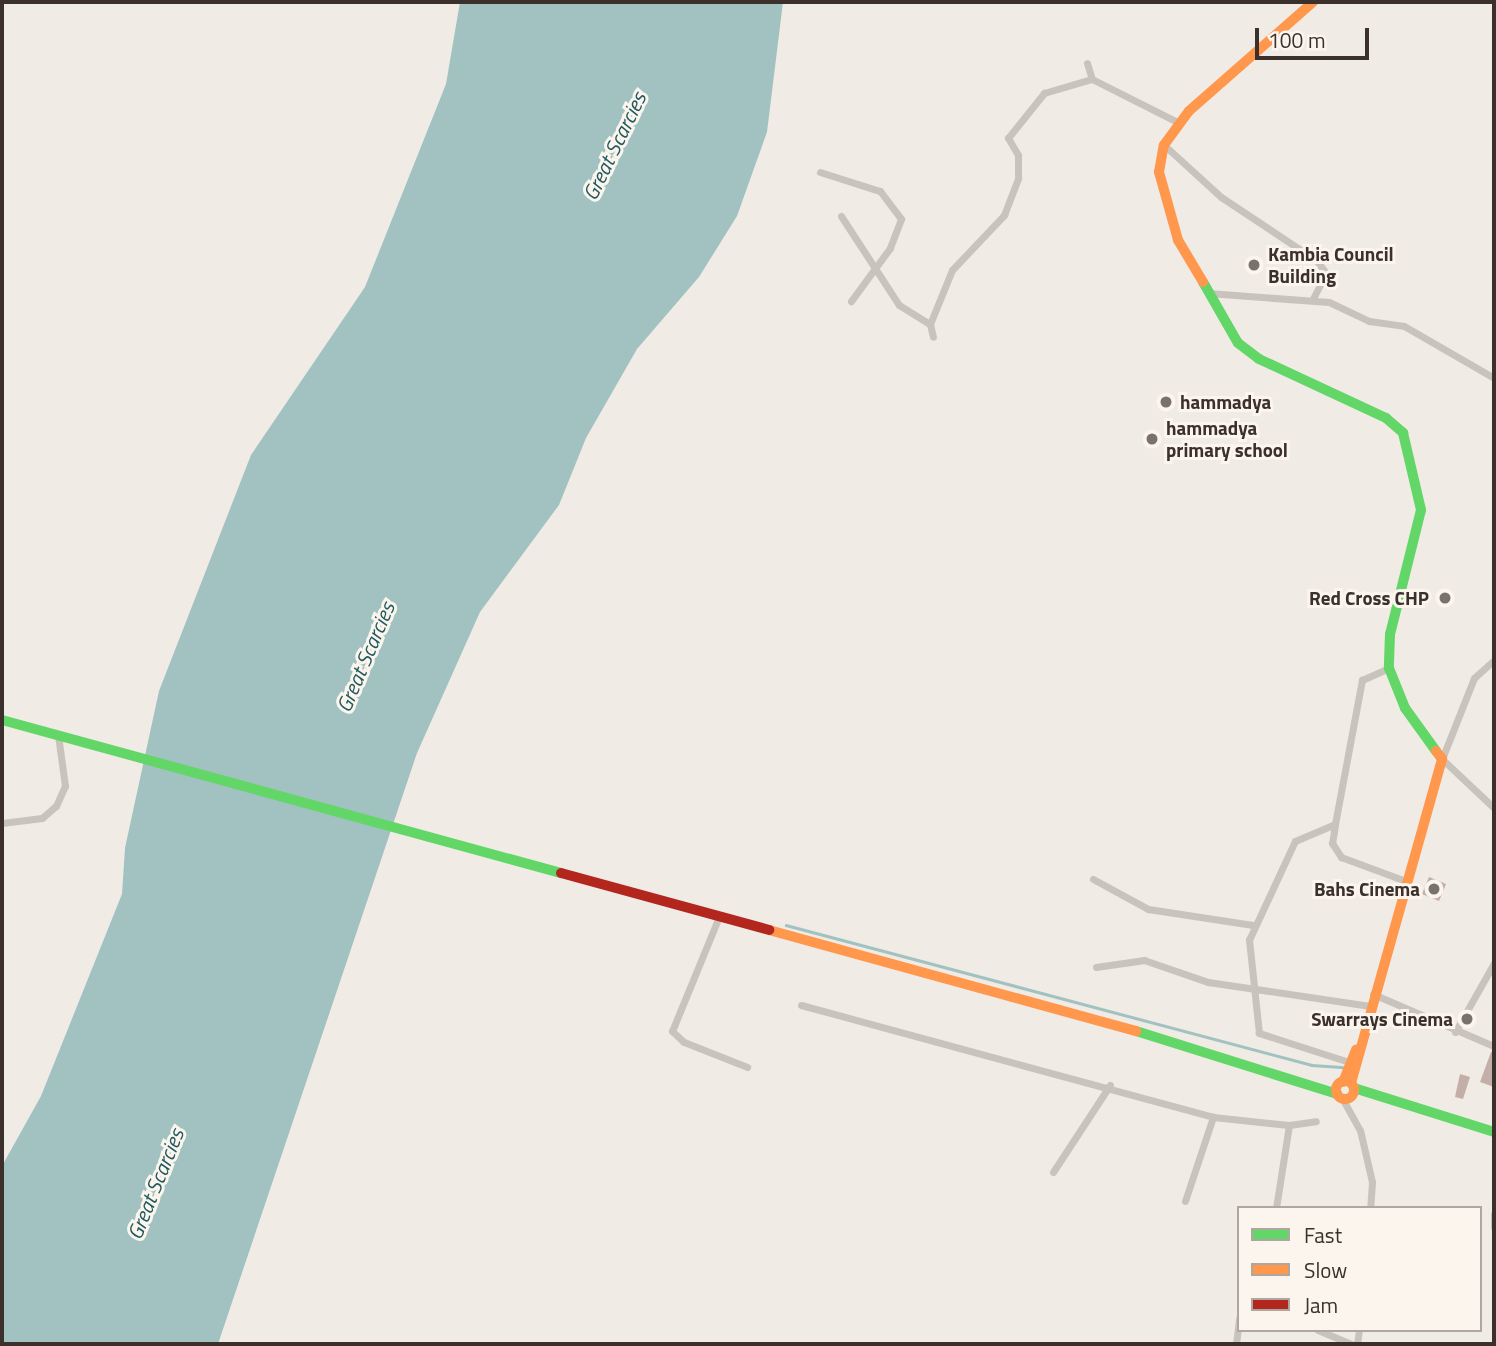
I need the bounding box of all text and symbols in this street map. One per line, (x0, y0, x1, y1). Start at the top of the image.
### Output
scale bar (1258, 14, 1372, 58)
text: 100 m (1268, 24, 1325, 56)
water label: Great Scarcies (577, 88, 651, 204)
place label: Kambia Council Building (1268, 243, 1394, 287)
marker: Kambia Council Building (1246, 257, 1262, 273)
place label: hammadya (1180, 391, 1271, 413)
marker: hammadya (1158, 394, 1174, 410)
place label: hammadya primary school (1166, 417, 1288, 461)
marker: hammadya primary school (1144, 431, 1160, 447)
place label: Red Cross CHP (1309, 587, 1429, 609)
marker: Red Cross CHP (1435, 588, 1455, 608)
water label: Great Scarcies (331, 598, 399, 716)
place label: Bahs Cinema (1314, 878, 1420, 900)
marker: Bahs Cinema (1426, 881, 1442, 897)
place label: Swarrays Cinema (1311, 1008, 1453, 1030)
marker: Swarrays Cinema (1459, 1011, 1475, 1027)
water label: Great Scarcies (121, 1125, 189, 1243)
legend (1237, 1206, 1482, 1332)
text: Fast (1304, 1219, 1342, 1251)
text: Slow (1304, 1254, 1347, 1286)
text: Jam (1304, 1289, 1338, 1321)

